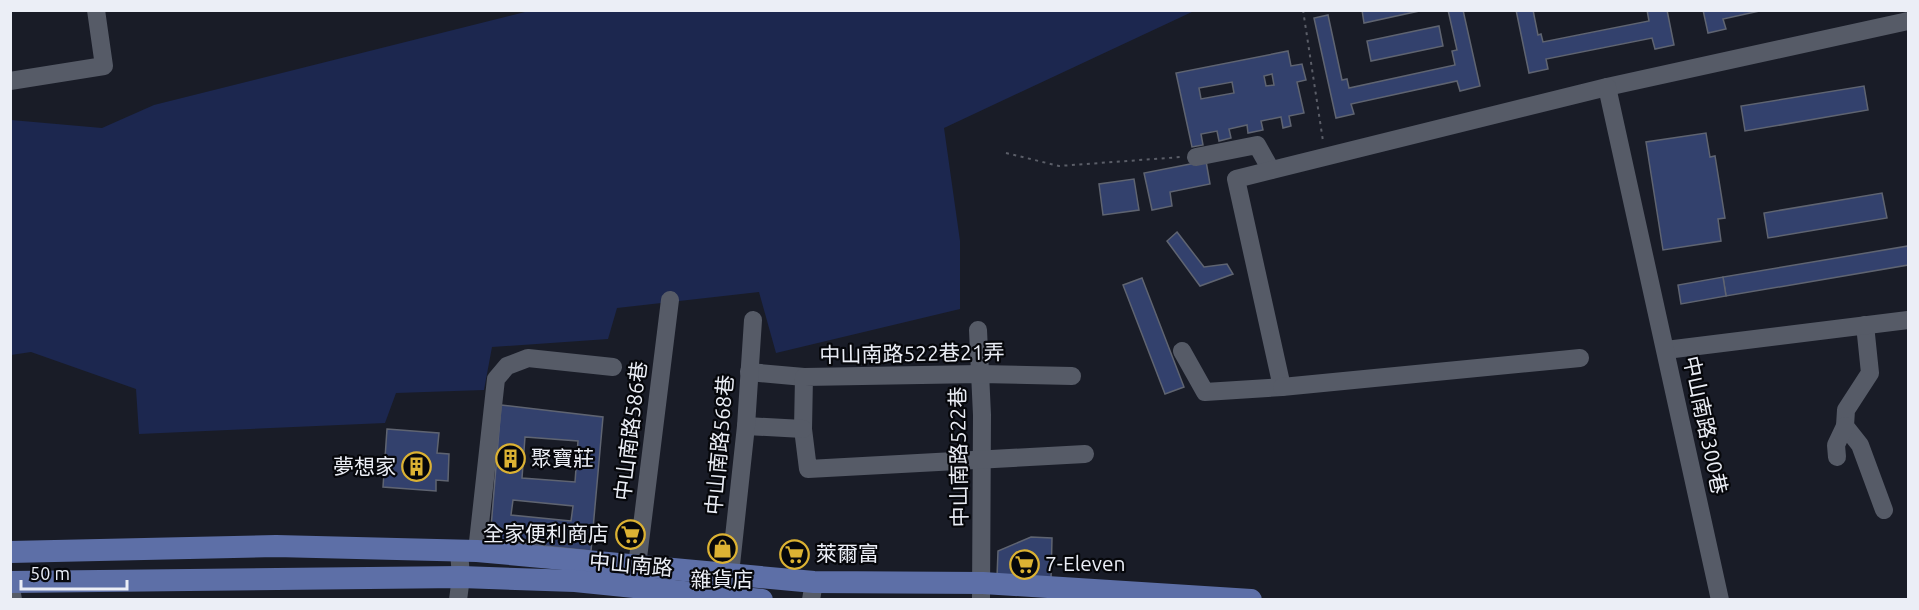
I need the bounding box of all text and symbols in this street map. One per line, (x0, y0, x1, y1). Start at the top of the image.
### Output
street label: 中山南路522巷21弄 (819, 339, 1005, 367)
street label: 中山南路300巷 (1680, 354, 1732, 496)
street label: 中山南路586巷 (610, 360, 650, 502)
street label: 中山南路568巷 (701, 374, 737, 516)
street label: 中山南路522巷 (945, 387, 971, 527)
building icon: 聚寶莊 (494, 443, 526, 475)
place label: 聚寶莊 (531, 446, 594, 470)
building icon: 夢想家 (401, 451, 433, 483)
place label: 夢想家 (333, 454, 396, 478)
supermarket icon: 全家便利商店 (614, 518, 646, 550)
place label: 全家便利商店 (483, 521, 609, 545)
shop icon: 雜貨店 (706, 533, 738, 565)
supermarket icon: 萊爾富 (779, 538, 811, 570)
place label: 萊爾富 (816, 541, 879, 565)
street label: 中山南路 (588, 548, 674, 580)
supermarket icon: 7-Eleven (1008, 548, 1040, 580)
place label: 7-Eleven (1045, 551, 1126, 575)
scale bar (21, 553, 128, 591)
text: 50 m (30, 563, 70, 583)
place label: 雜貨店 (691, 567, 754, 591)

